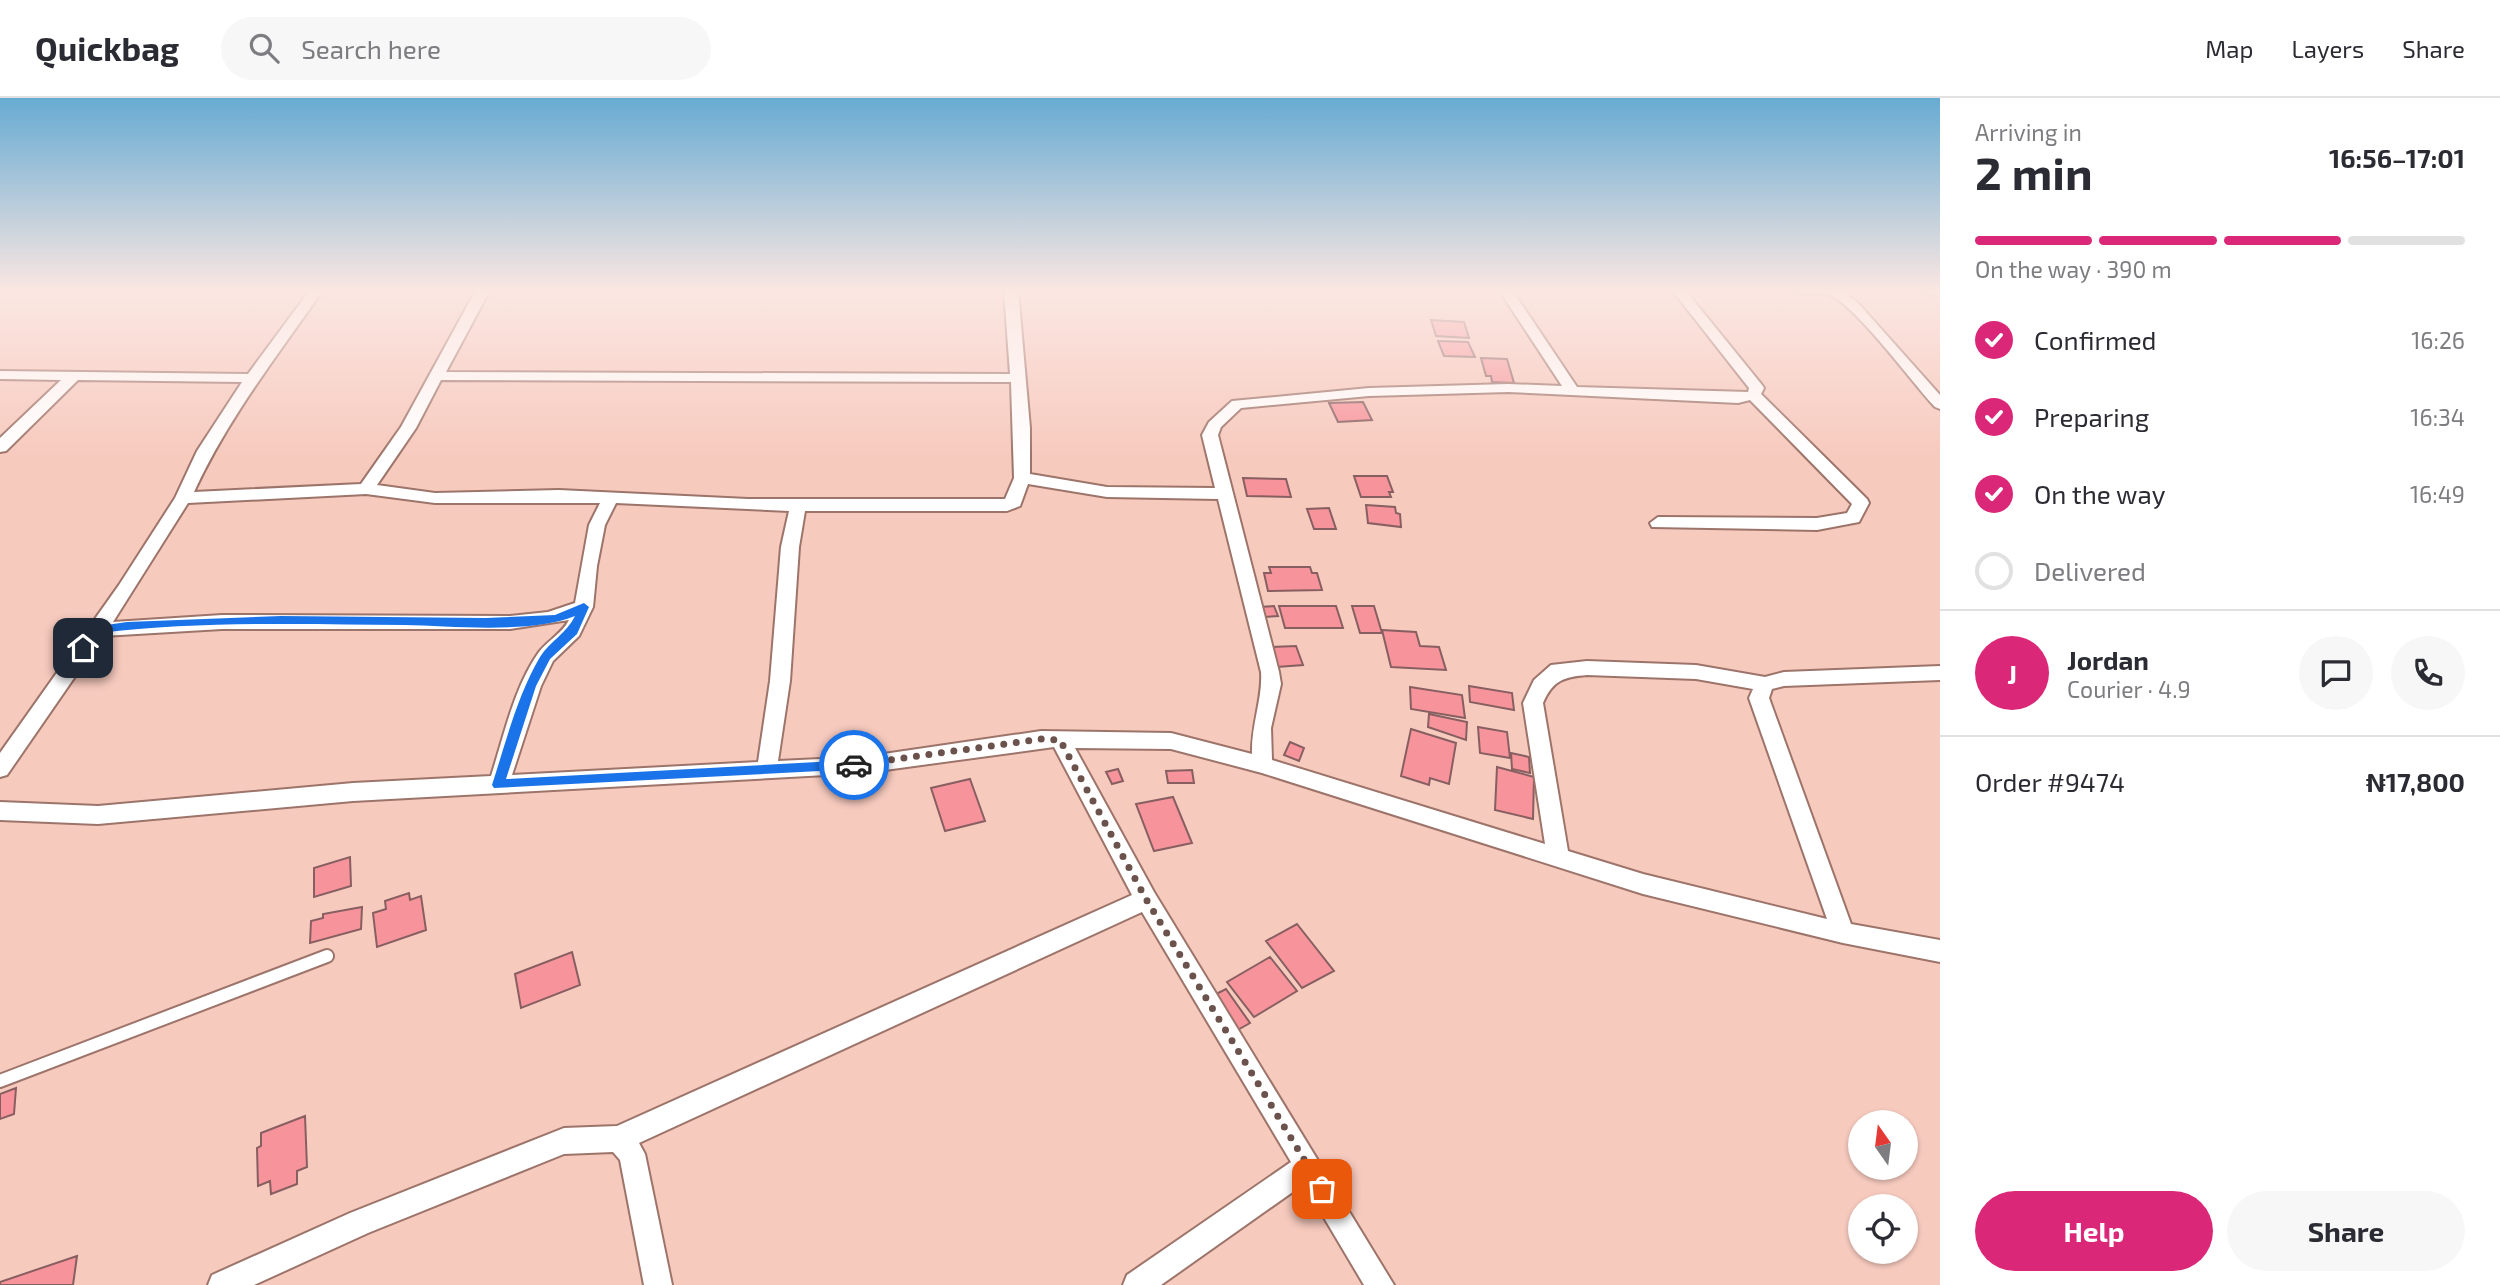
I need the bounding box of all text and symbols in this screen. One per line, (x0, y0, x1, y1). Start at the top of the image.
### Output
search box (221, 17, 711, 80)
text: Quickbag (35, 28, 179, 68)
icon: search (245, 29, 283, 67)
text: Search here (301, 33, 441, 64)
text: Map (2205, 34, 2253, 63)
text: Layers (2291, 34, 2364, 63)
text: Share (2402, 34, 2465, 63)
text: Arriving in (1975, 118, 2082, 146)
text: 16:56–17:01 (2329, 142, 2465, 173)
text: 2 min (1975, 144, 2093, 199)
text: On the way · 390 m (1975, 255, 2172, 283)
icon: check (1975, 321, 2013, 359)
text: Confirmed (2034, 324, 2157, 355)
text: 16:26 (2411, 326, 2465, 354)
icon: check (1975, 398, 2013, 436)
text: Preparing (2034, 401, 2149, 432)
text: 16:34 (2410, 403, 2465, 431)
icon: check (1975, 475, 2013, 513)
text: On the way (2034, 478, 2165, 509)
text: 16:49 (2410, 480, 2465, 508)
text: Delivered (2034, 555, 2146, 586)
pin (53, 618, 113, 678)
icon: home (64, 629, 102, 667)
button: chat (2299, 636, 2373, 710)
button: phone (2391, 636, 2465, 710)
text: Jordan (2067, 644, 2149, 675)
text: J (2007, 658, 2017, 689)
text: Courier · 4.9 (2067, 675, 2191, 703)
courier (819, 730, 889, 800)
icon: car (835, 746, 873, 784)
text: Order #9474 (1975, 766, 2125, 797)
text: ₦17,800 (2366, 766, 2465, 797)
north arrow (1848, 1110, 1918, 1180)
map controls (1848, 1110, 1918, 1264)
pin (1292, 1159, 1352, 1219)
icon: bag (1303, 1170, 1341, 1208)
button: Help (1975, 1191, 2213, 1271)
button: Share (2227, 1191, 2465, 1271)
button: locate (1848, 1194, 1918, 1264)

